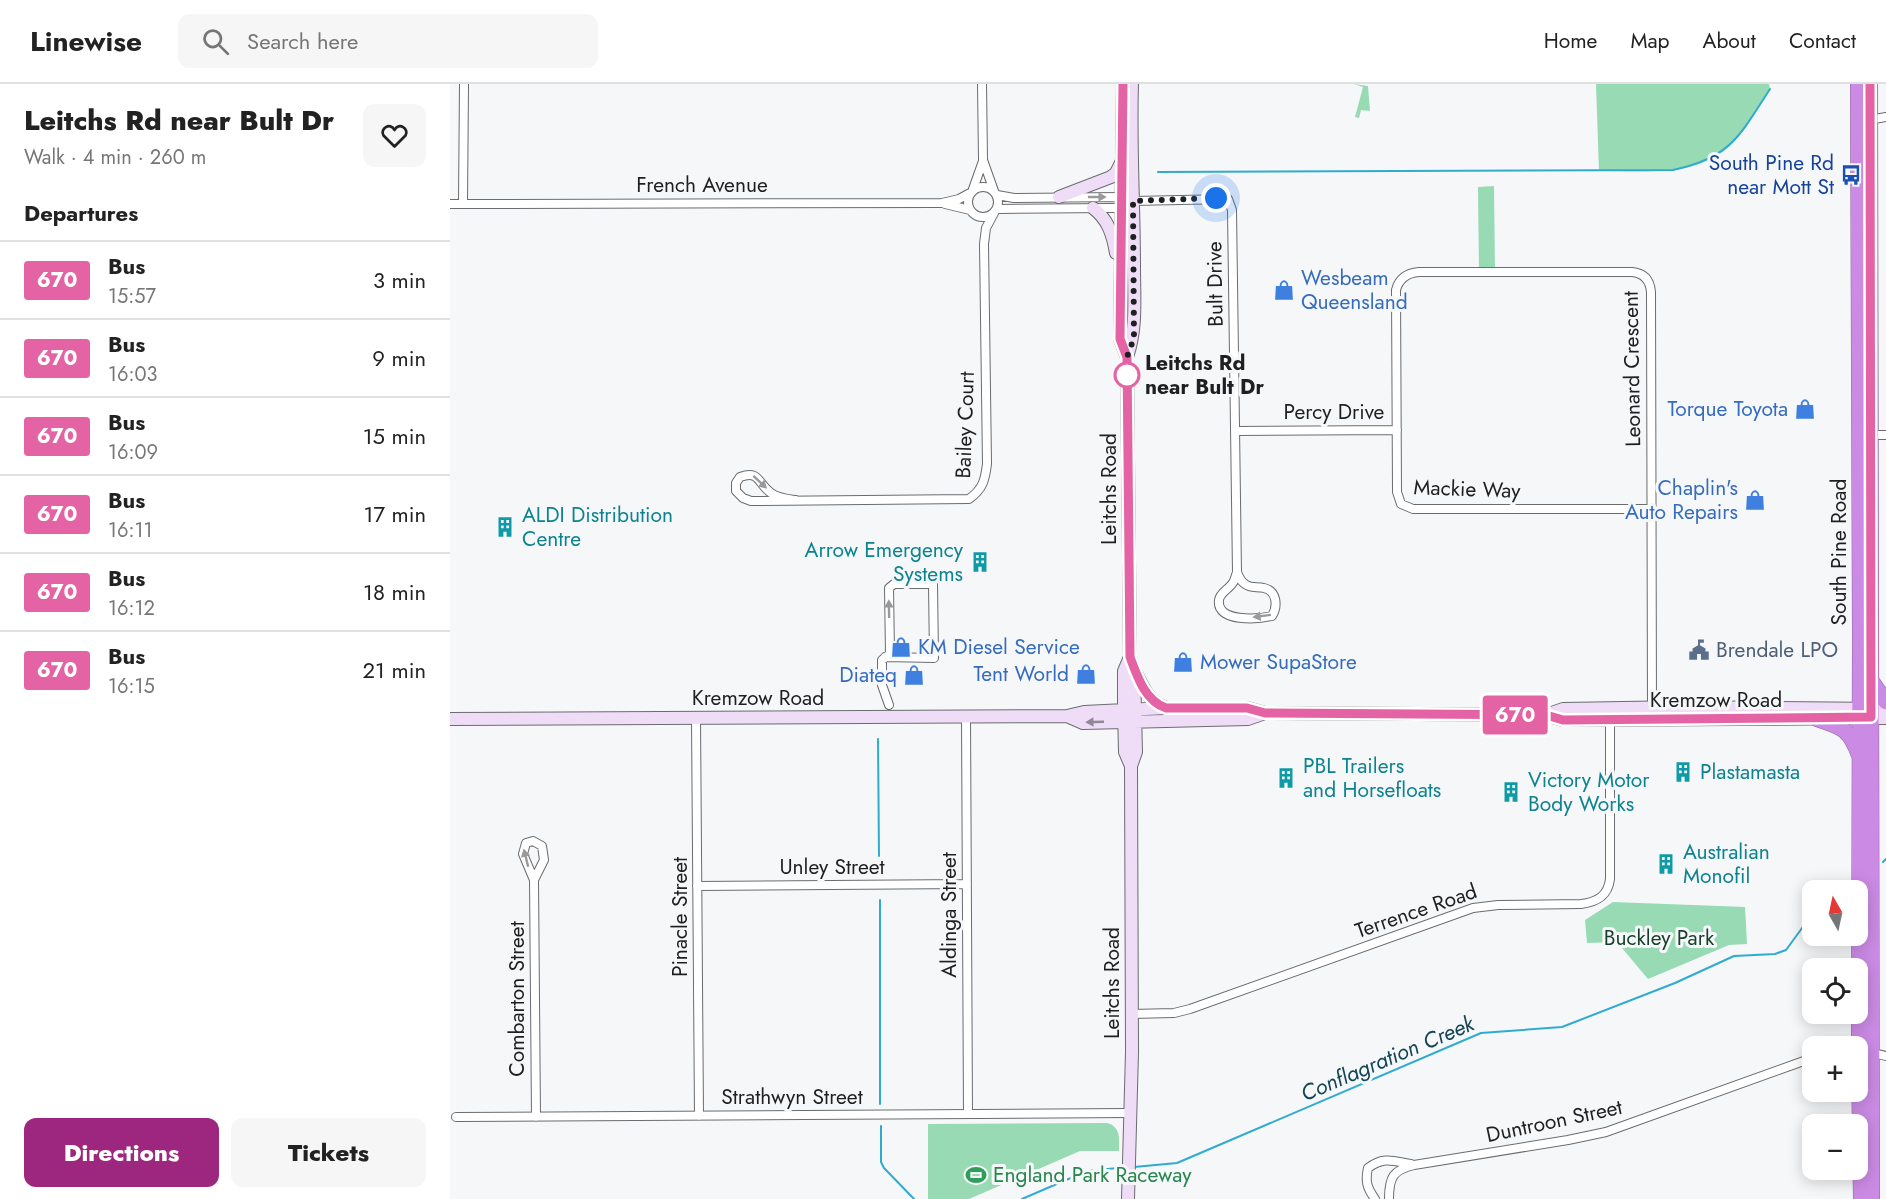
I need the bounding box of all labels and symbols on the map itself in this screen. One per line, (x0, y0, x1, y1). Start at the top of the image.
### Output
place label: South Pine Rd near Mott St (1709, 148, 1834, 202)
bus stop icon: South Pine Rd near Mott St (1839, 163, 1863, 187)
street label: French Avenue (636, 170, 768, 200)
your location (1201, 183, 1231, 213)
one-way arrow (1088, 192, 1107, 202)
street label: Bult Drive (1199, 241, 1231, 327)
place label: Wesbeam Queensland (1301, 263, 1408, 317)
shop icon: Wesbeam Queensland (1272, 278, 1296, 302)
street label: Leonard Crescent (1616, 291, 1648, 447)
place label: Leitchs Rd near Bult Dr (1145, 348, 1264, 402)
marker: Leitchs Rd near Bult Dr (1114, 362, 1140, 388)
street label: Bailey Court (948, 371, 982, 479)
place label: Torque Toyota (1668, 394, 1788, 424)
street label: Percy Drive (1284, 397, 1385, 427)
shop icon: Torque Toyota (1793, 397, 1817, 421)
street label: Leitchs Road (1094, 433, 1124, 545)
street label: Mackie Way (1413, 472, 1522, 506)
place label: Chaplin's Auto Repairs (1625, 473, 1738, 527)
one-way arrow (752, 475, 767, 489)
street label: South Pine Road (1824, 479, 1854, 625)
shop icon: Chaplin's Auto Repairs (1743, 488, 1767, 512)
place label: ALDI Distribution Centre (522, 500, 673, 554)
building icon: ALDI Distribution Centre (493, 515, 517, 539)
place label: Arrow Emergency Systems (805, 535, 964, 589)
building icon: Arrow Emergency Systems (968, 550, 992, 574)
one-way arrow (885, 600, 894, 619)
one-way arrow (1253, 612, 1272, 621)
place label: KM Diesel Service (918, 632, 1080, 662)
shop icon: KM Diesel Service (889, 635, 913, 659)
place label: Brendale LPO (1716, 635, 1838, 665)
public building icon: Brendale LPO (1687, 638, 1711, 662)
place label: Mower SupaStore (1200, 647, 1357, 677)
shop icon: Mower SupaStore (1171, 650, 1195, 674)
place label: Tent World (974, 659, 1069, 689)
place label: Diateq (839, 660, 897, 690)
shop icon: Tent World (1074, 662, 1098, 686)
shop icon: Diateq (902, 663, 926, 687)
street label: Kremzow Road (692, 683, 824, 713)
street label: Kremzow Road (1650, 685, 1782, 715)
line badge: 670 (1480, 696, 1550, 734)
one-way arrow (1085, 718, 1104, 727)
place label: PBL Trailers and Horsefloats (1303, 751, 1441, 805)
place label: Plastamasta (1700, 757, 1800, 787)
building icon: Plastamasta (1671, 760, 1695, 784)
place label: Victory Motor Body Works (1528, 765, 1650, 819)
building icon: PBL Trailers and Horsefloats (1274, 766, 1298, 790)
building icon: Victory Motor Body Works (1499, 780, 1523, 804)
place label: Australian Monofil (1683, 837, 1770, 891)
one-way arrow (521, 849, 531, 868)
street label: Unley Street (779, 852, 885, 882)
street label: Aldinga Street (934, 852, 964, 978)
building icon: Australian Monofil (1654, 852, 1678, 876)
street label: Pinacle Street (665, 857, 695, 977)
street label: Terrence Road (1351, 876, 1481, 946)
north arrow (1802, 880, 1868, 946)
street label: Combarton Street (502, 921, 532, 1077)
park label: Buckley Park (1604, 923, 1715, 953)
street label: Leitchs Road (1097, 927, 1127, 1039)
water label: Conflagration Creek (1295, 1006, 1480, 1109)
street label: Strathwyn Street (721, 1082, 863, 1112)
street label: Duntroon Street (1483, 1092, 1625, 1150)
place label: England Park Raceway (993, 1160, 1192, 1190)
sports icon: England Park Raceway (964, 1163, 988, 1187)

